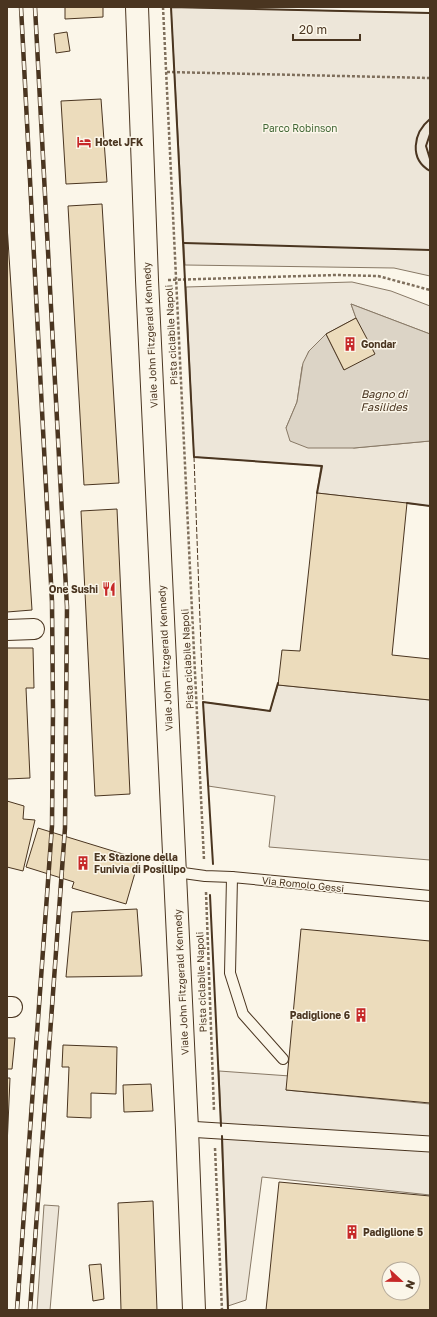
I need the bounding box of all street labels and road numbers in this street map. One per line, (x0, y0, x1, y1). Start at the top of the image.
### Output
street label: Viale John Fitzgerald Kennedy (140, 261, 160, 408)
street label: Pista ciclabile Napoli (162, 284, 180, 386)
street label: Viale John Fitzgerald Kennedy (155, 584, 175, 731)
street label: Pista ciclabile Napoli (178, 608, 196, 710)
street label: Via Romolo Gessi (261, 874, 345, 894)
street label: Viale John Fitzgerald Kennedy (171, 908, 191, 1055)
street label: Pista ciclabile Napoli (193, 932, 209, 1032)

